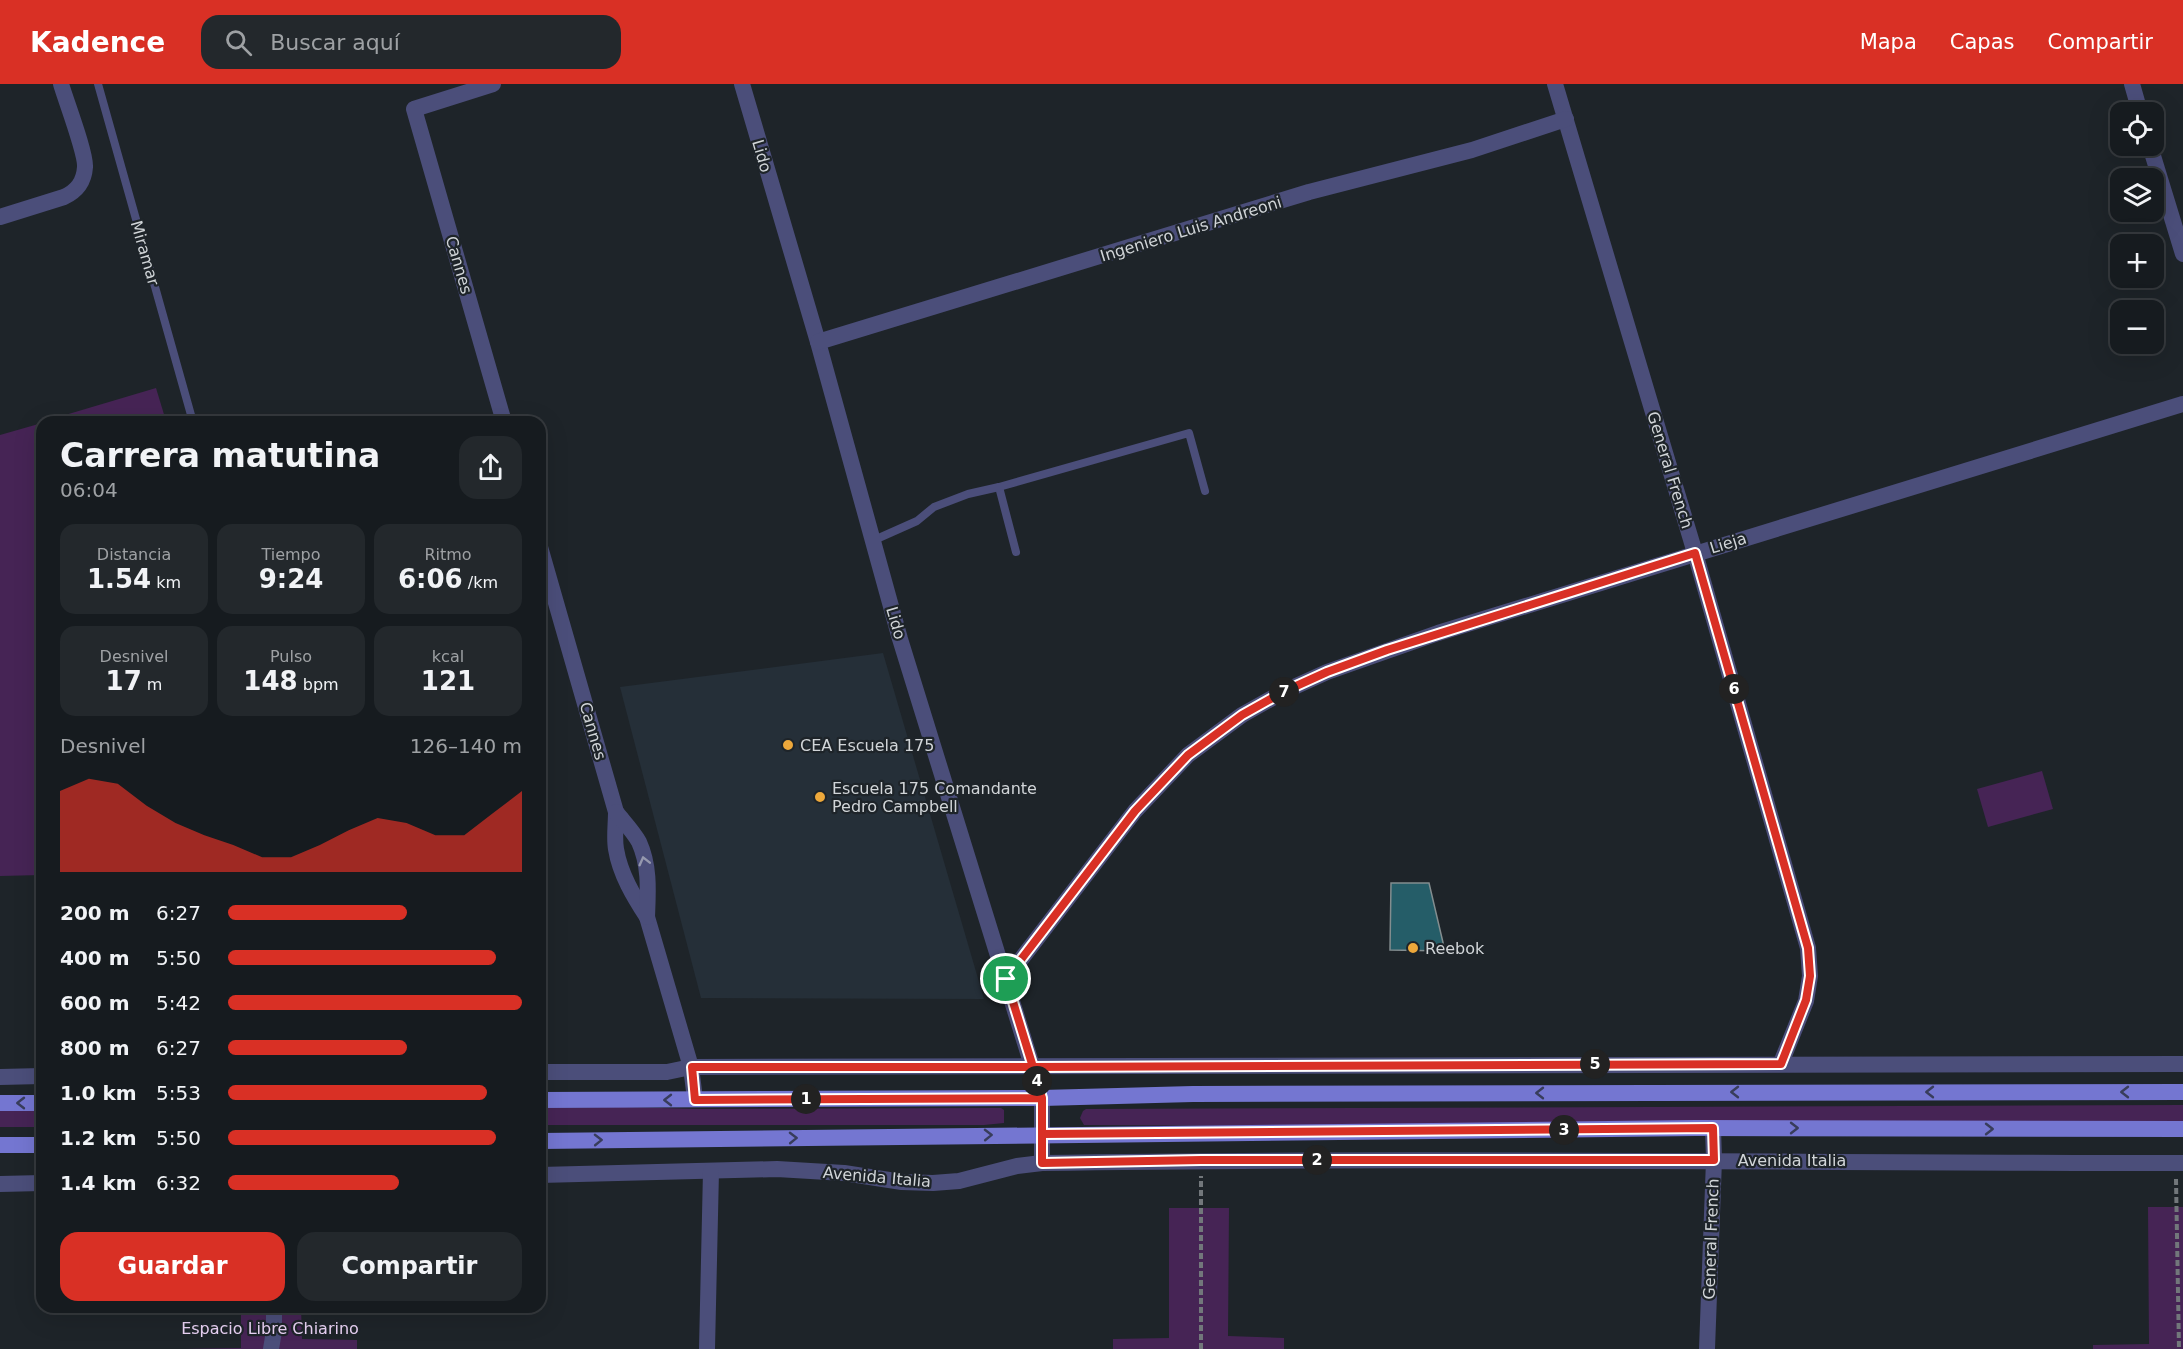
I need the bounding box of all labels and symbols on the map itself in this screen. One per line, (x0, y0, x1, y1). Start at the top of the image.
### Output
street label: Lido (748, 137, 776, 175)
street label: Ingeniero Luis Andreoni (1098, 192, 1284, 266)
street label: Miramar (127, 218, 163, 288)
street label: Cannes (442, 234, 476, 296)
street label: General French (1643, 409, 1697, 531)
street label: Lieja (1707, 528, 1749, 558)
street label: Lido (882, 604, 910, 642)
pin: 6 (1719, 674, 1749, 704)
pin: 7 (1269, 677, 1299, 707)
street label: Cannes (576, 700, 610, 762)
place label: CEA Escuela 175 (800, 736, 934, 755)
marker: CEA Escuela 175 (781, 738, 795, 752)
place label: Escuela 175 Comandante Pedro Campbell (832, 779, 1037, 816)
marker: Escuela 175 Comandante Pedro Campbell (813, 790, 827, 804)
one-way arrow (639, 856, 652, 866)
place label: Reebok (1425, 939, 1485, 958)
marker: Reebok (1406, 941, 1420, 955)
pin (980, 953, 1031, 1004)
pin: 5 (1580, 1049, 1610, 1079)
pin: 4 (1022, 1066, 1052, 1096)
pin: 1 (791, 1084, 821, 1114)
one-way arrow (1730, 1086, 1739, 1098)
one-way arrow (1925, 1086, 1934, 1098)
one-way arrow (2120, 1086, 2129, 1098)
one-way arrow (1535, 1087, 1544, 1099)
one-way arrow (664, 1094, 673, 1106)
one-way arrow (16, 1097, 25, 1109)
pin: 3 (1549, 1115, 1579, 1145)
one-way arrow (1790, 1122, 1799, 1134)
one-way arrow (1985, 1123, 1994, 1135)
one-way arrow (984, 1129, 993, 1141)
one-way arrow (789, 1132, 798, 1144)
one-way arrow (594, 1134, 603, 1146)
pin: 2 (1302, 1145, 1332, 1175)
street label: Avenida Italia (1738, 1151, 1846, 1170)
street label: Avenida Italia (822, 1163, 932, 1191)
street label: General French (1699, 1178, 1723, 1300)
park label: Espacio Libre Chiarino (181, 1319, 359, 1338)

